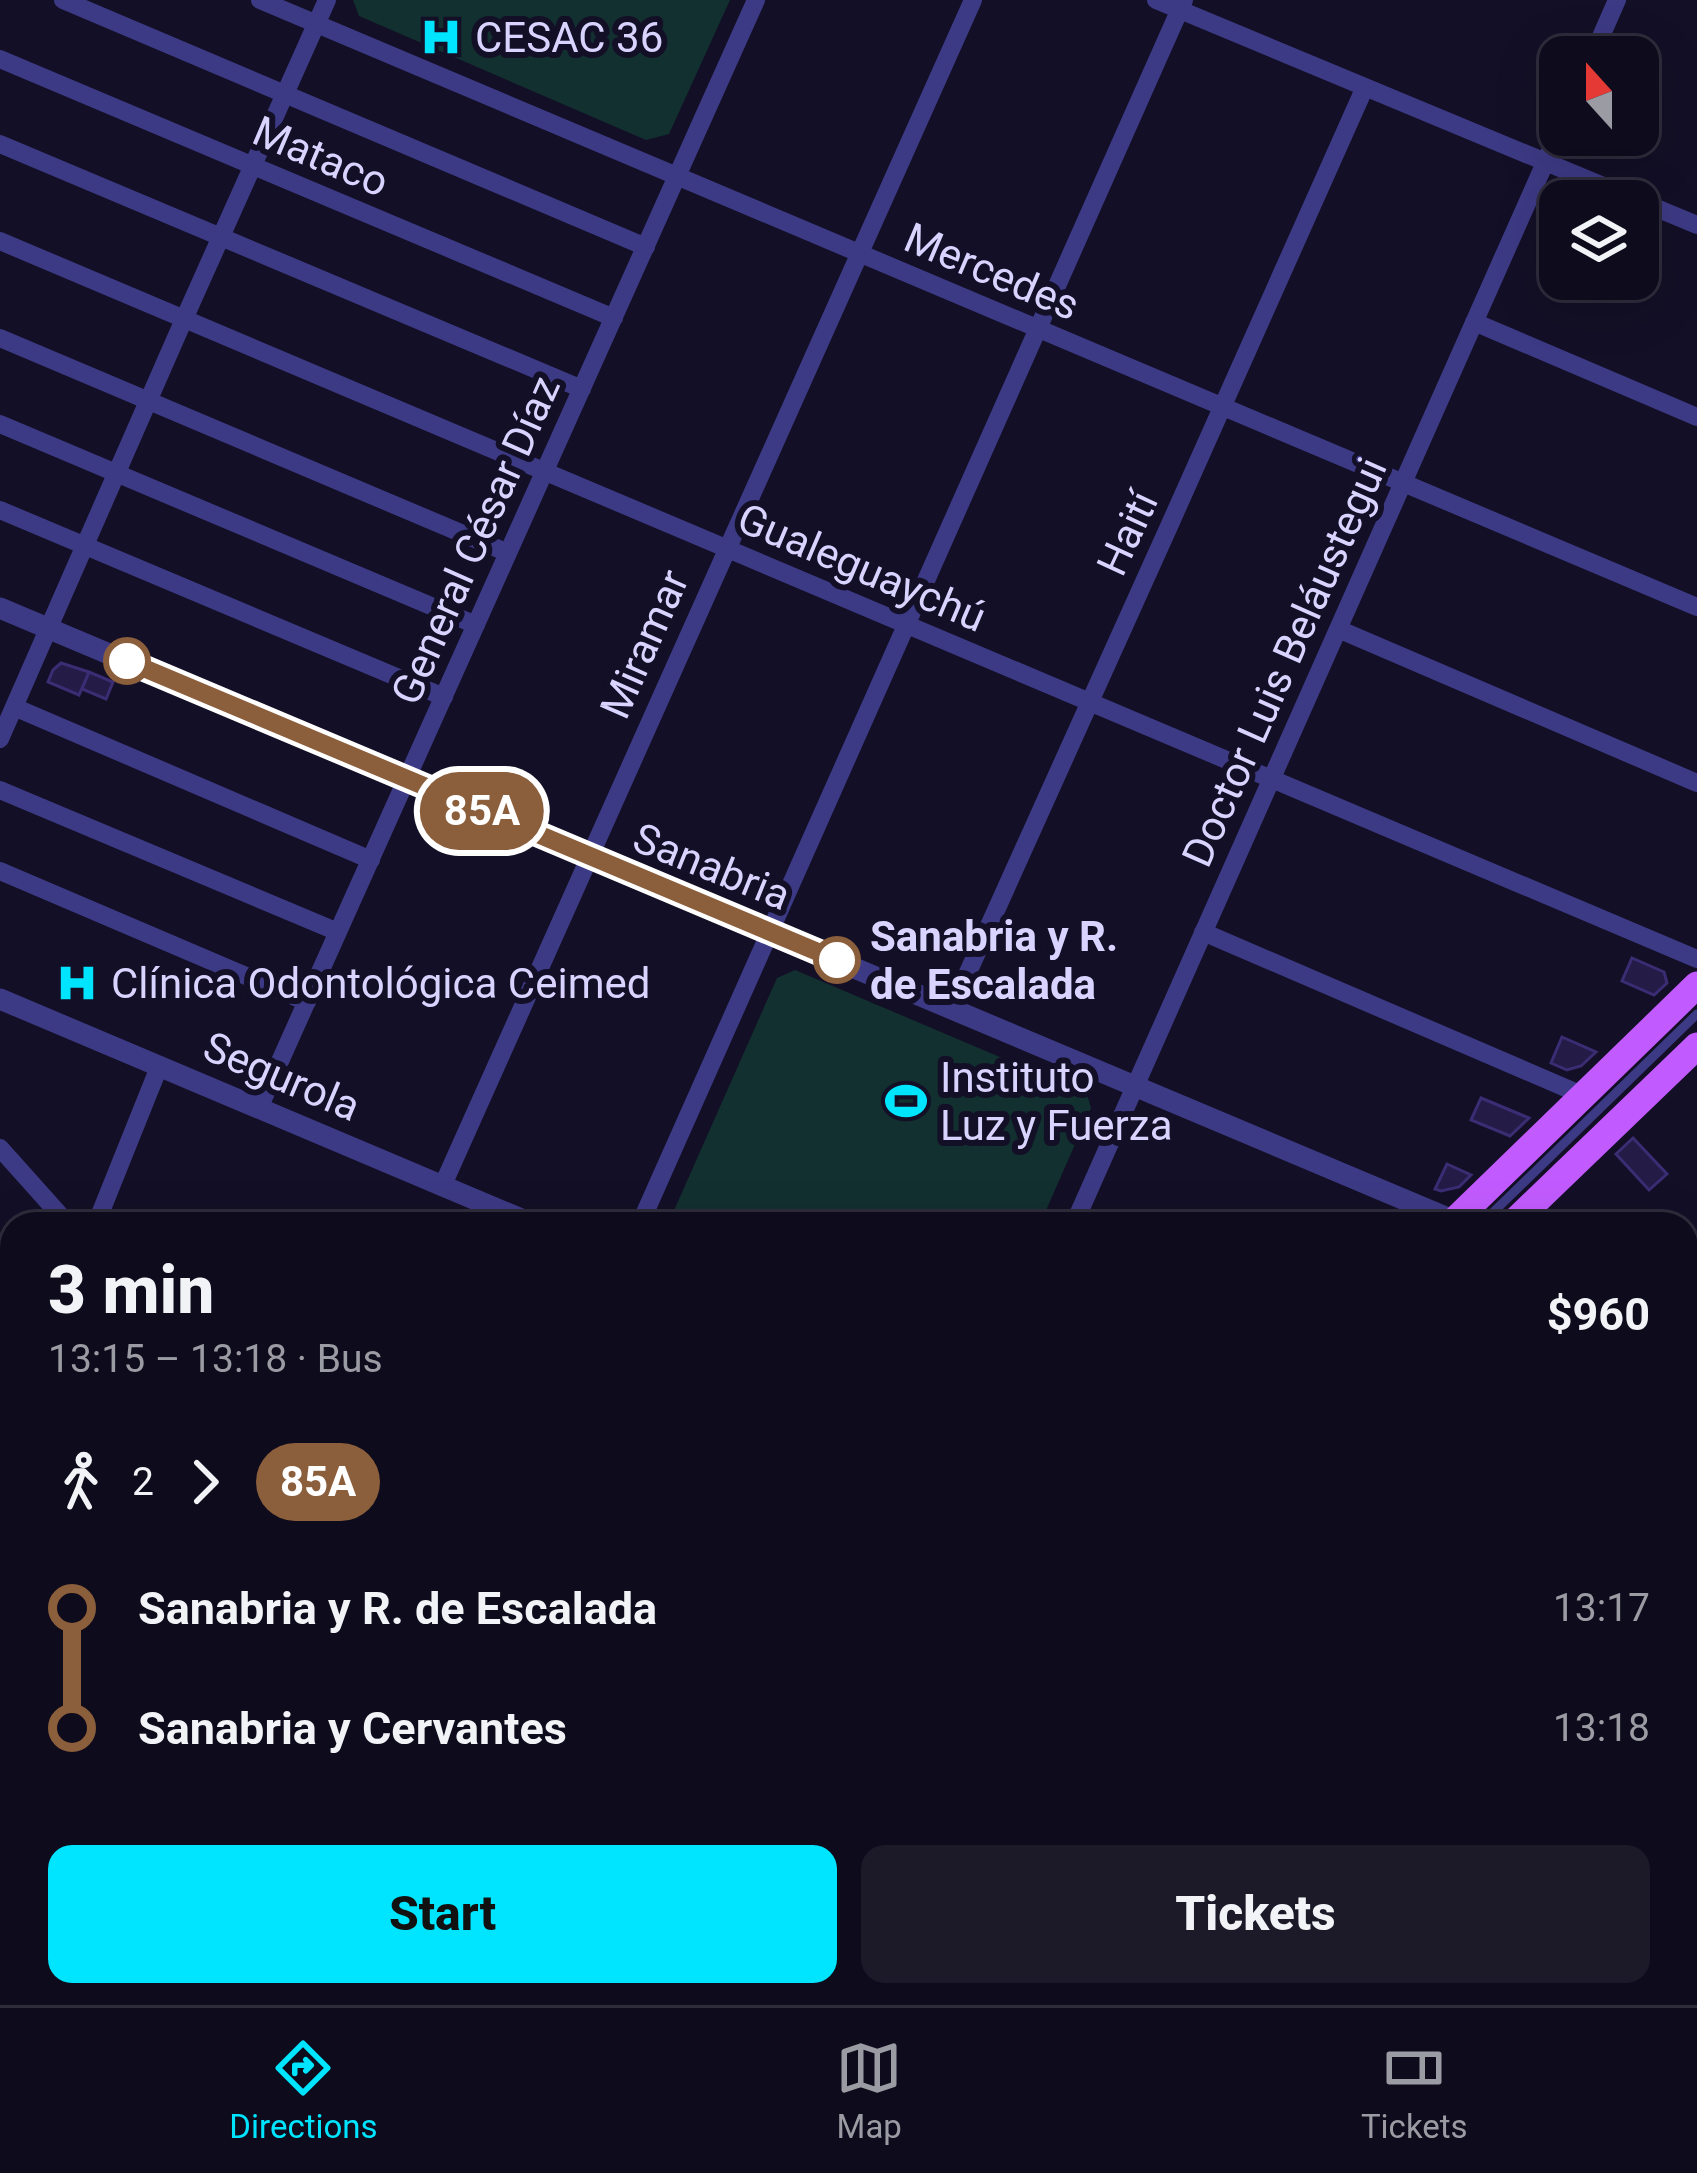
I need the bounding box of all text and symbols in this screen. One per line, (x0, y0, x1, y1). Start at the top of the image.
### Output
place label: CESAC 36 (475, 13, 663, 62)
hospital icon: CESAC 36 (418, 14, 464, 60)
north arrow (1539, 36, 1659, 156)
map controls (1539, 36, 1659, 300)
street label: Mataco (246, 106, 396, 207)
button: layers (1539, 180, 1659, 300)
street label: Mercedes (897, 213, 1086, 330)
street label: General César Díaz (381, 369, 570, 712)
street label: Doctor Luis Beláustegui (1172, 450, 1397, 874)
street label: Haití (1087, 482, 1169, 583)
street label: Gualeguaychú (731, 493, 993, 642)
street label: Miramar (590, 562, 699, 726)
unlabelled marker (105, 639, 149, 683)
line badge: 85A (413, 772, 551, 850)
text: 85A (444, 786, 520, 835)
street label: Sanabria (626, 813, 797, 920)
place label: Sanabria y R. de Escalada (870, 912, 1118, 1009)
marker: Sanabria y R. de Escalada (815, 938, 859, 982)
place label: Clínica Odontológica Ceimed (111, 959, 650, 1008)
hospital icon: Clínica Odontológica Ceimed (54, 960, 100, 1006)
street label: Segurola (196, 1022, 367, 1131)
place label: Instituto Luz y Fuerza (940, 1053, 1173, 1150)
sports icon: Instituto Luz y Fuerza (883, 1078, 929, 1124)
text: 3 min (48, 1252, 214, 1329)
text: $960 (1547, 1288, 1650, 1341)
text: 13:15 – 13:18 · Bus (48, 1336, 383, 1382)
icon: walk (48, 1449, 114, 1515)
icon: forward (172, 1449, 238, 1515)
text: 85A (280, 1457, 356, 1506)
text: 2 (132, 1459, 154, 1505)
text: Sanabria y R. de Escalada (138, 1582, 657, 1635)
text: 13:17 (1553, 1585, 1650, 1631)
text: Sanabria y Cervantes (138, 1702, 567, 1755)
text: 13:18 (1553, 1705, 1650, 1751)
button: Start (48, 1845, 837, 1983)
button: Tickets (861, 1845, 1650, 1983)
tab: Directions (229, 2035, 378, 2146)
tab: Map (836, 2035, 902, 2146)
tab: Tickets (1361, 2035, 1468, 2146)

